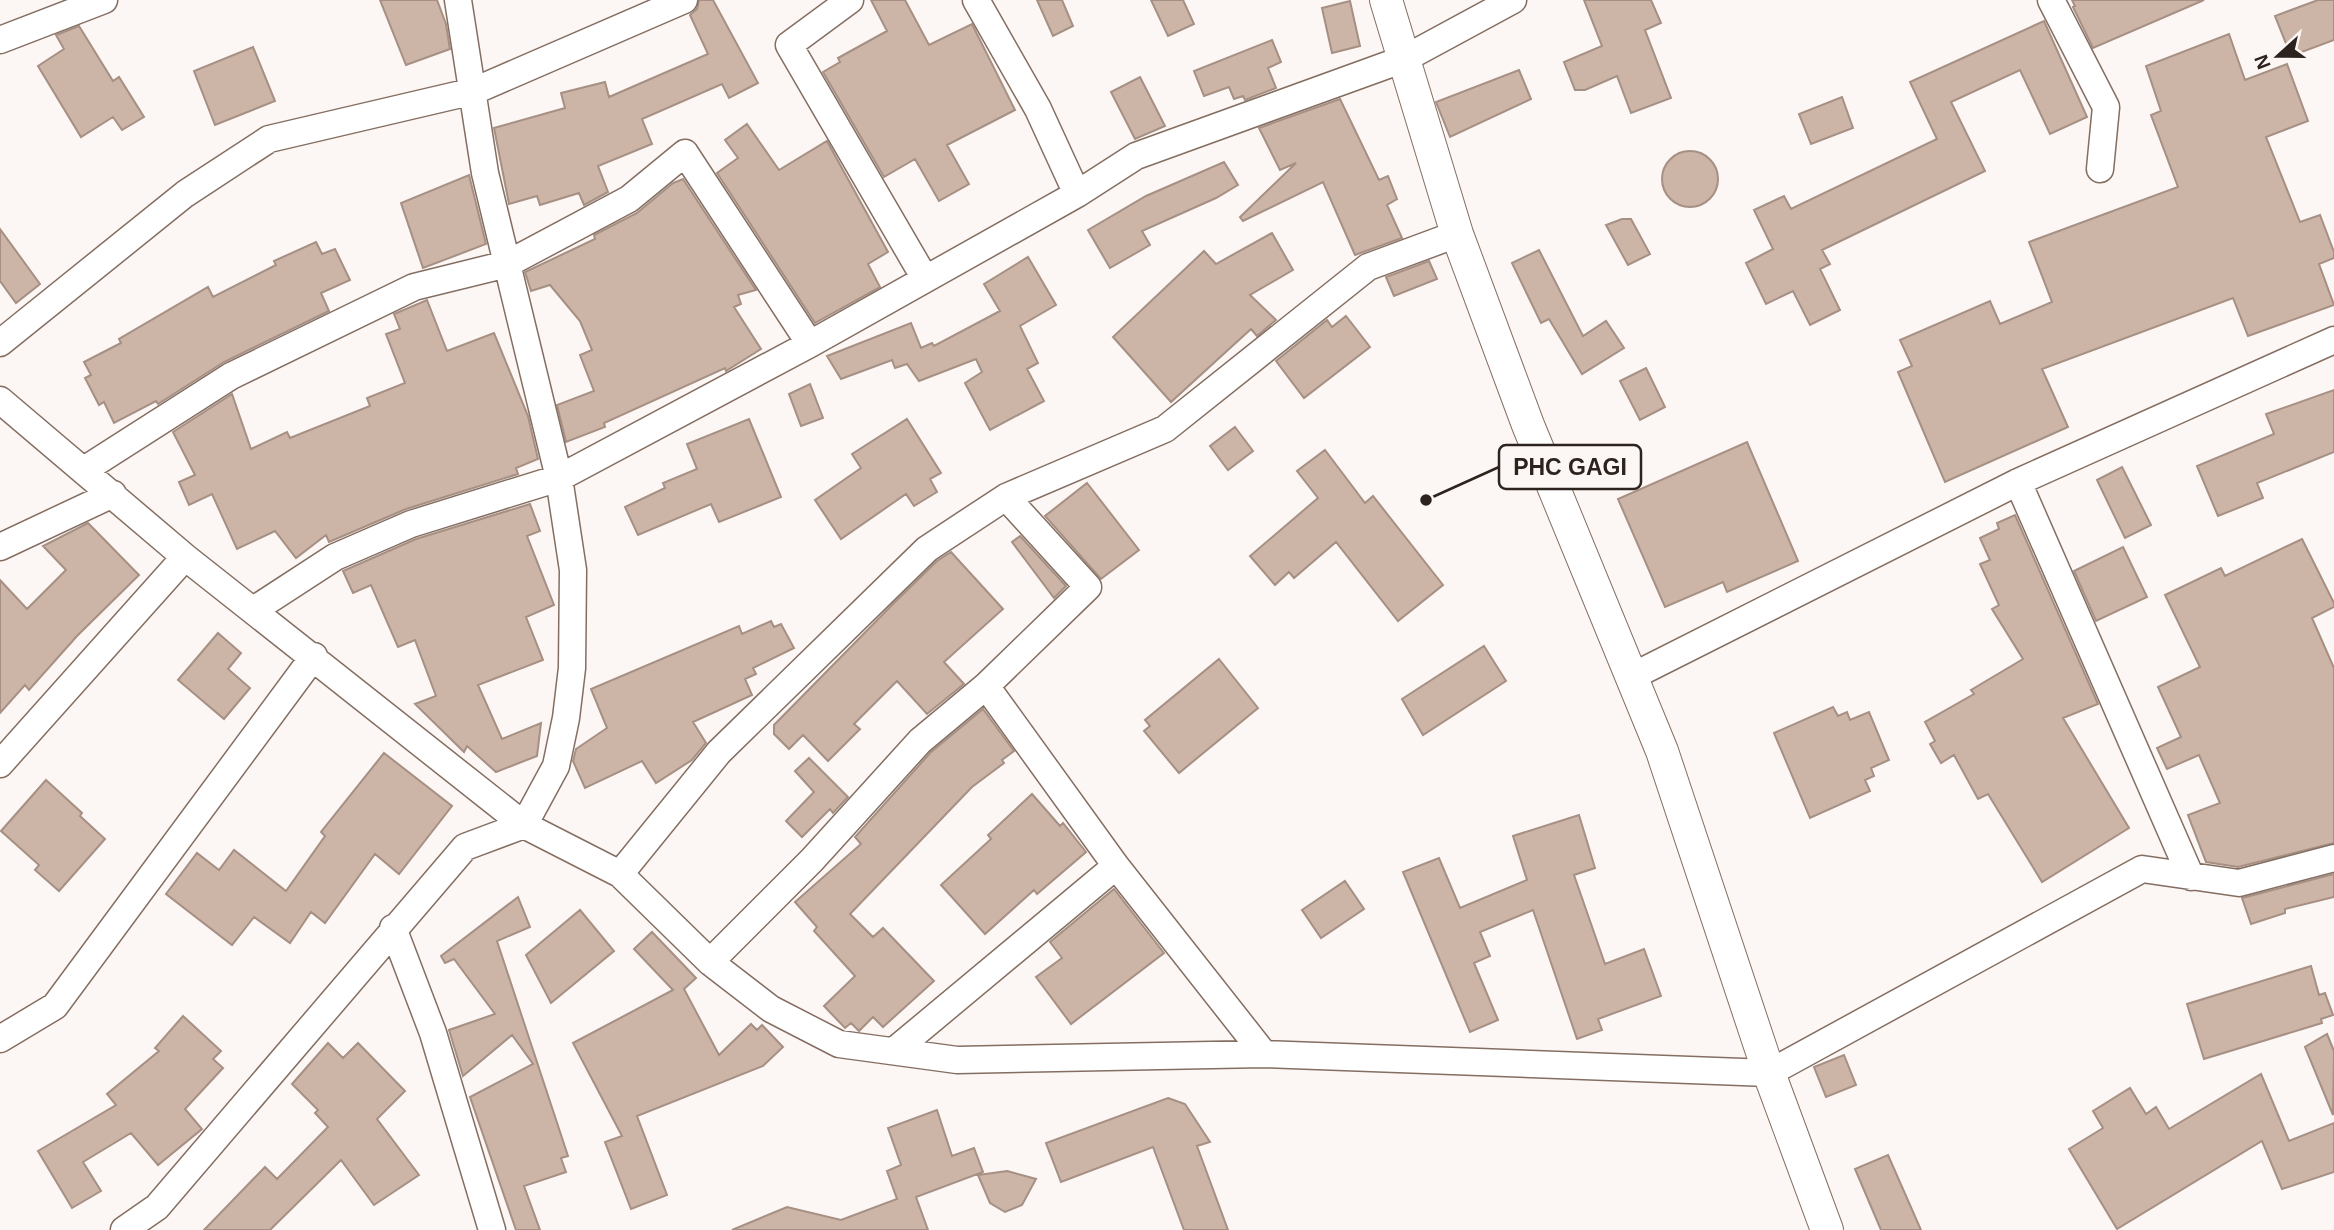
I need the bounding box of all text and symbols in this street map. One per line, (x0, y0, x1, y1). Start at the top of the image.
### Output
north arrow (2243, 21, 2313, 91)
text: N (2250, 52, 2275, 72)
callout: PHC GAGI (1499, 445, 1641, 489)
text: PHC GAGI (1513, 454, 1627, 480)

